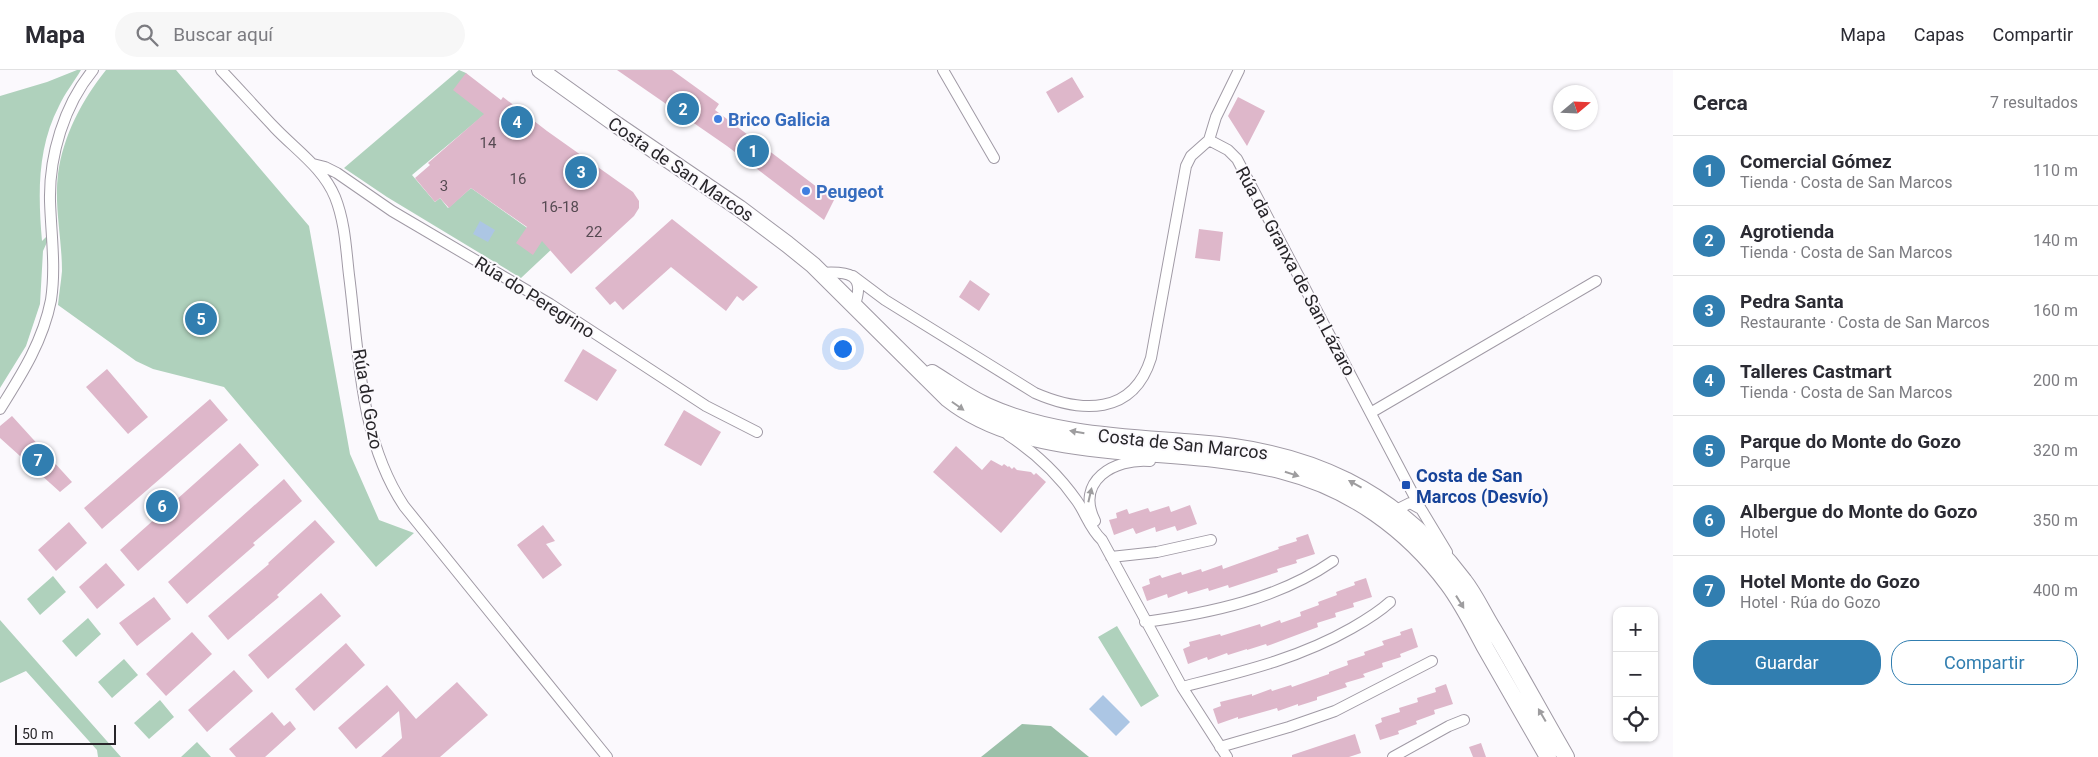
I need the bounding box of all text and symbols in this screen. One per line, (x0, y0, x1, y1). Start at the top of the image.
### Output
search box (115, 12, 465, 57)
text: Mapa (25, 21, 85, 49)
icon: search (133, 21, 161, 49)
text: Buscar aquí (173, 23, 273, 46)
text: Mapa (1840, 24, 1886, 45)
text: Capas (1914, 24, 1964, 45)
text: Compartir (1992, 24, 2073, 45)
north arrow (1553, 85, 1598, 130)
pin: 2 (667, 90, 699, 128)
text: Cerca (1693, 91, 1748, 115)
text: 7 resultados (1990, 93, 2078, 112)
pin: 4 (501, 103, 533, 141)
place label: Brico Galicia (728, 109, 830, 130)
street label: Costa de San Marcos (604, 113, 758, 225)
marker: Brico Galicia (712, 113, 724, 125)
pin: 1 (737, 132, 769, 170)
house number: 14 (480, 134, 497, 152)
text: Comercial Gómez (1740, 150, 1892, 173)
pin: 3 (565, 153, 597, 191)
text: 1 (1704, 161, 1714, 180)
text: 110 m (2033, 161, 2078, 180)
street label: Rúa da Granxa de San Lázaro (1232, 163, 1360, 379)
house number: 16 (510, 170, 526, 188)
text: Tienda · Costa de San Marcos (1740, 173, 1953, 192)
house number: 3 (440, 177, 448, 195)
place label: Peugeot (816, 181, 884, 202)
marker: Peugeot (800, 185, 812, 197)
house number: 16-18 (541, 198, 579, 216)
text: Agrotienda (1740, 220, 1834, 243)
house number: 22 (586, 223, 602, 241)
text: 2 (1704, 231, 1714, 250)
text: 140 m (2033, 231, 2078, 250)
text: Tienda · Costa de San Marcos (1740, 243, 1953, 262)
street label: Rúa do Peregrino (471, 252, 599, 342)
text: Pedra Santa (1740, 290, 1844, 313)
pin: 5 (185, 300, 217, 338)
text: 3 (1704, 301, 1714, 320)
text: 160 m (2033, 301, 2078, 320)
text: Restaurante · Costa de San Marcos (1740, 313, 1990, 332)
your location (830, 336, 856, 362)
street label: Rúa do Gozo (349, 347, 387, 451)
text: Talleres Castmart (1740, 360, 1892, 383)
text: 4 (1704, 371, 1714, 390)
text: 200 m (2033, 371, 2078, 390)
text: Tienda · Costa de San Marcos (1740, 383, 1953, 402)
one-way arrow (951, 401, 965, 411)
street label: Costa de San Marcos (1097, 425, 1269, 463)
one-way arrow (1069, 428, 1085, 436)
text: Parque do Monte do Gozo (1740, 430, 1961, 453)
pin: 7 (22, 441, 54, 479)
text: 5 (1704, 441, 1714, 460)
text: 320 m (2033, 441, 2078, 460)
text: Parque (1740, 453, 1790, 472)
place label: Costa de San Marcos (Desvío) (1416, 465, 1549, 508)
one-way arrow (1285, 470, 1300, 478)
marker: Costa de San Marcos (Desvío) (1400, 479, 1412, 491)
one-way arrow (1348, 480, 1361, 489)
one-way arrow (1087, 486, 1095, 502)
pin: 6 (146, 487, 178, 525)
text: Albergue do Monte do Gozo (1740, 500, 1977, 523)
text: 6 (1704, 511, 1714, 530)
text: 350 m (2033, 511, 2078, 530)
text: Hotel (1740, 523, 1778, 542)
text: Hotel Monte do Gozo (1740, 570, 1920, 593)
text: 7 (1704, 581, 1714, 600)
text: 400 m (2033, 581, 2078, 600)
text: Hotel · Rúa do Gozo (1740, 593, 1881, 612)
one-way arrow (1455, 596, 1464, 609)
map controls (1613, 607, 1658, 742)
button: + (1613, 607, 1658, 652)
button: Guardar (1693, 640, 1881, 685)
button: Compartir (1891, 640, 2078, 685)
button: − (1613, 652, 1658, 697)
button: locate (1613, 697, 1658, 742)
one-way arrow (1537, 708, 1546, 721)
scale bar (15, 722, 116, 745)
text: 50 m (22, 726, 54, 742)

